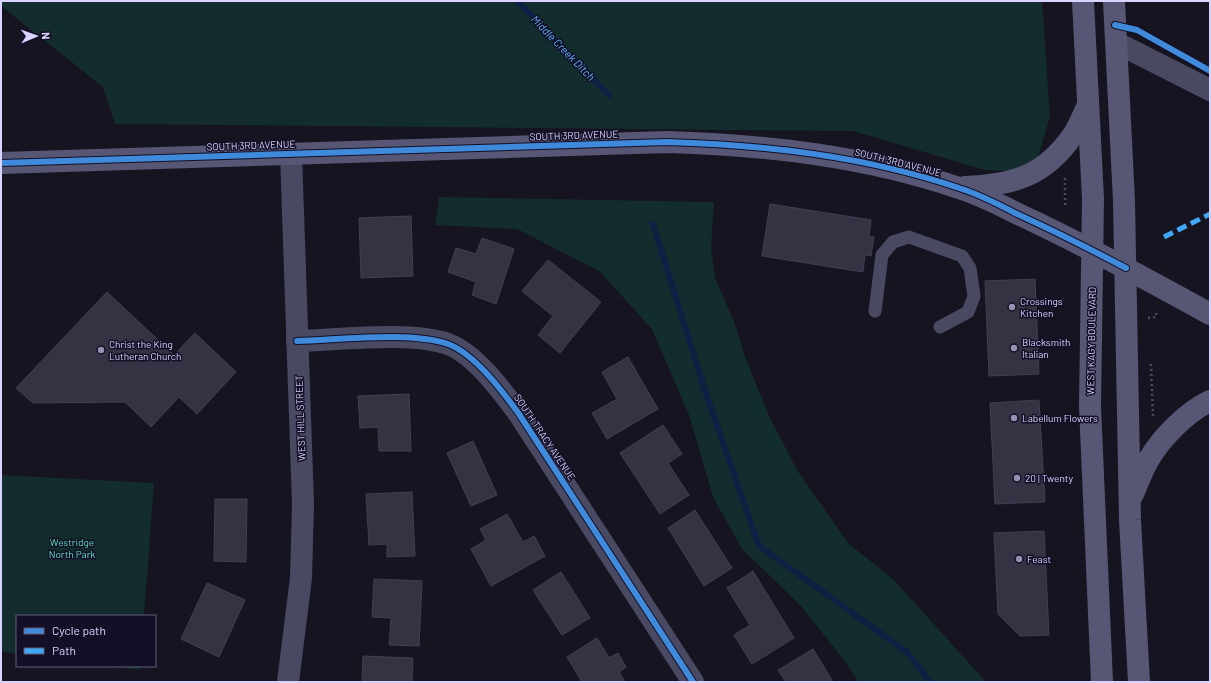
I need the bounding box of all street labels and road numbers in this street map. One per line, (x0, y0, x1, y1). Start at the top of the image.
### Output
street label: SOUTH 3RD AVENUE (529, 127, 619, 143)
street label: SOUTH 3RD AVENUE (206, 137, 296, 153)
street label: SOUTH 3RD AVENUE (853, 145, 943, 179)
street label: WEST KAGY BOULEVARD (1084, 287, 1098, 395)
street label: WEST HILL STREET (292, 375, 307, 461)
street label: SOUTH TRACY AVENUE (512, 392, 578, 482)

